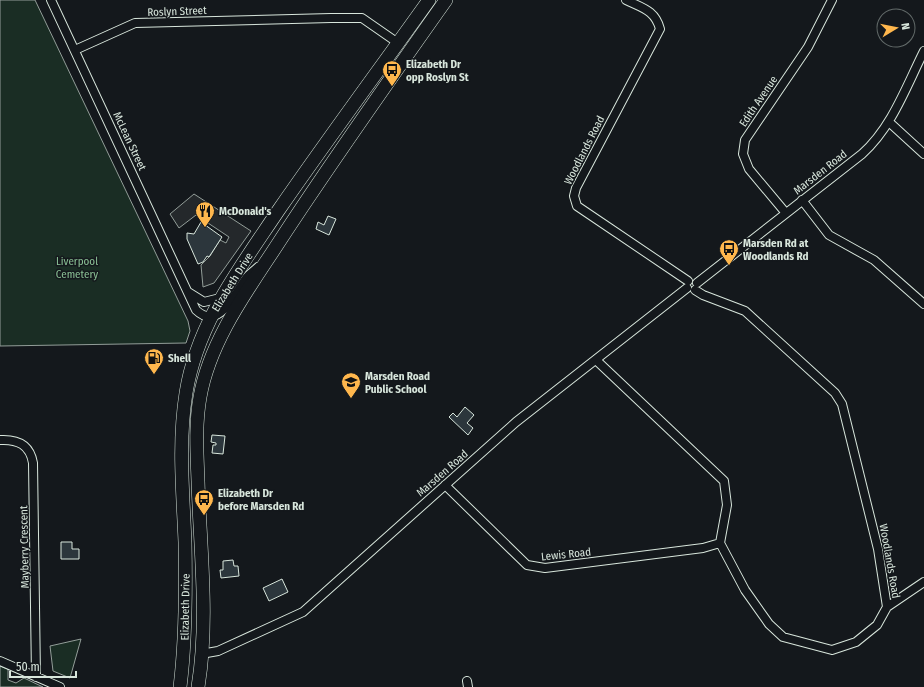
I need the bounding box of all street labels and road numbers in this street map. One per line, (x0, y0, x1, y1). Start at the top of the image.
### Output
street label: Roslyn Street (147, 4, 207, 19)
street label: Edith Avenue (737, 73, 780, 129)
street label: McLean Street (110, 110, 149, 173)
street label: Woodlands Road (561, 114, 607, 187)
street label: Marsden Road (791, 148, 850, 197)
street label: Elizabeth Drive (209, 250, 256, 314)
street label: Marsden Road (414, 447, 471, 499)
street label: Mayberry Crescent (17, 505, 32, 589)
street label: Woodlands Road (877, 523, 902, 599)
street label: Lewis Road (540, 545, 592, 564)
street label: Elizabeth Drive (178, 573, 193, 641)

